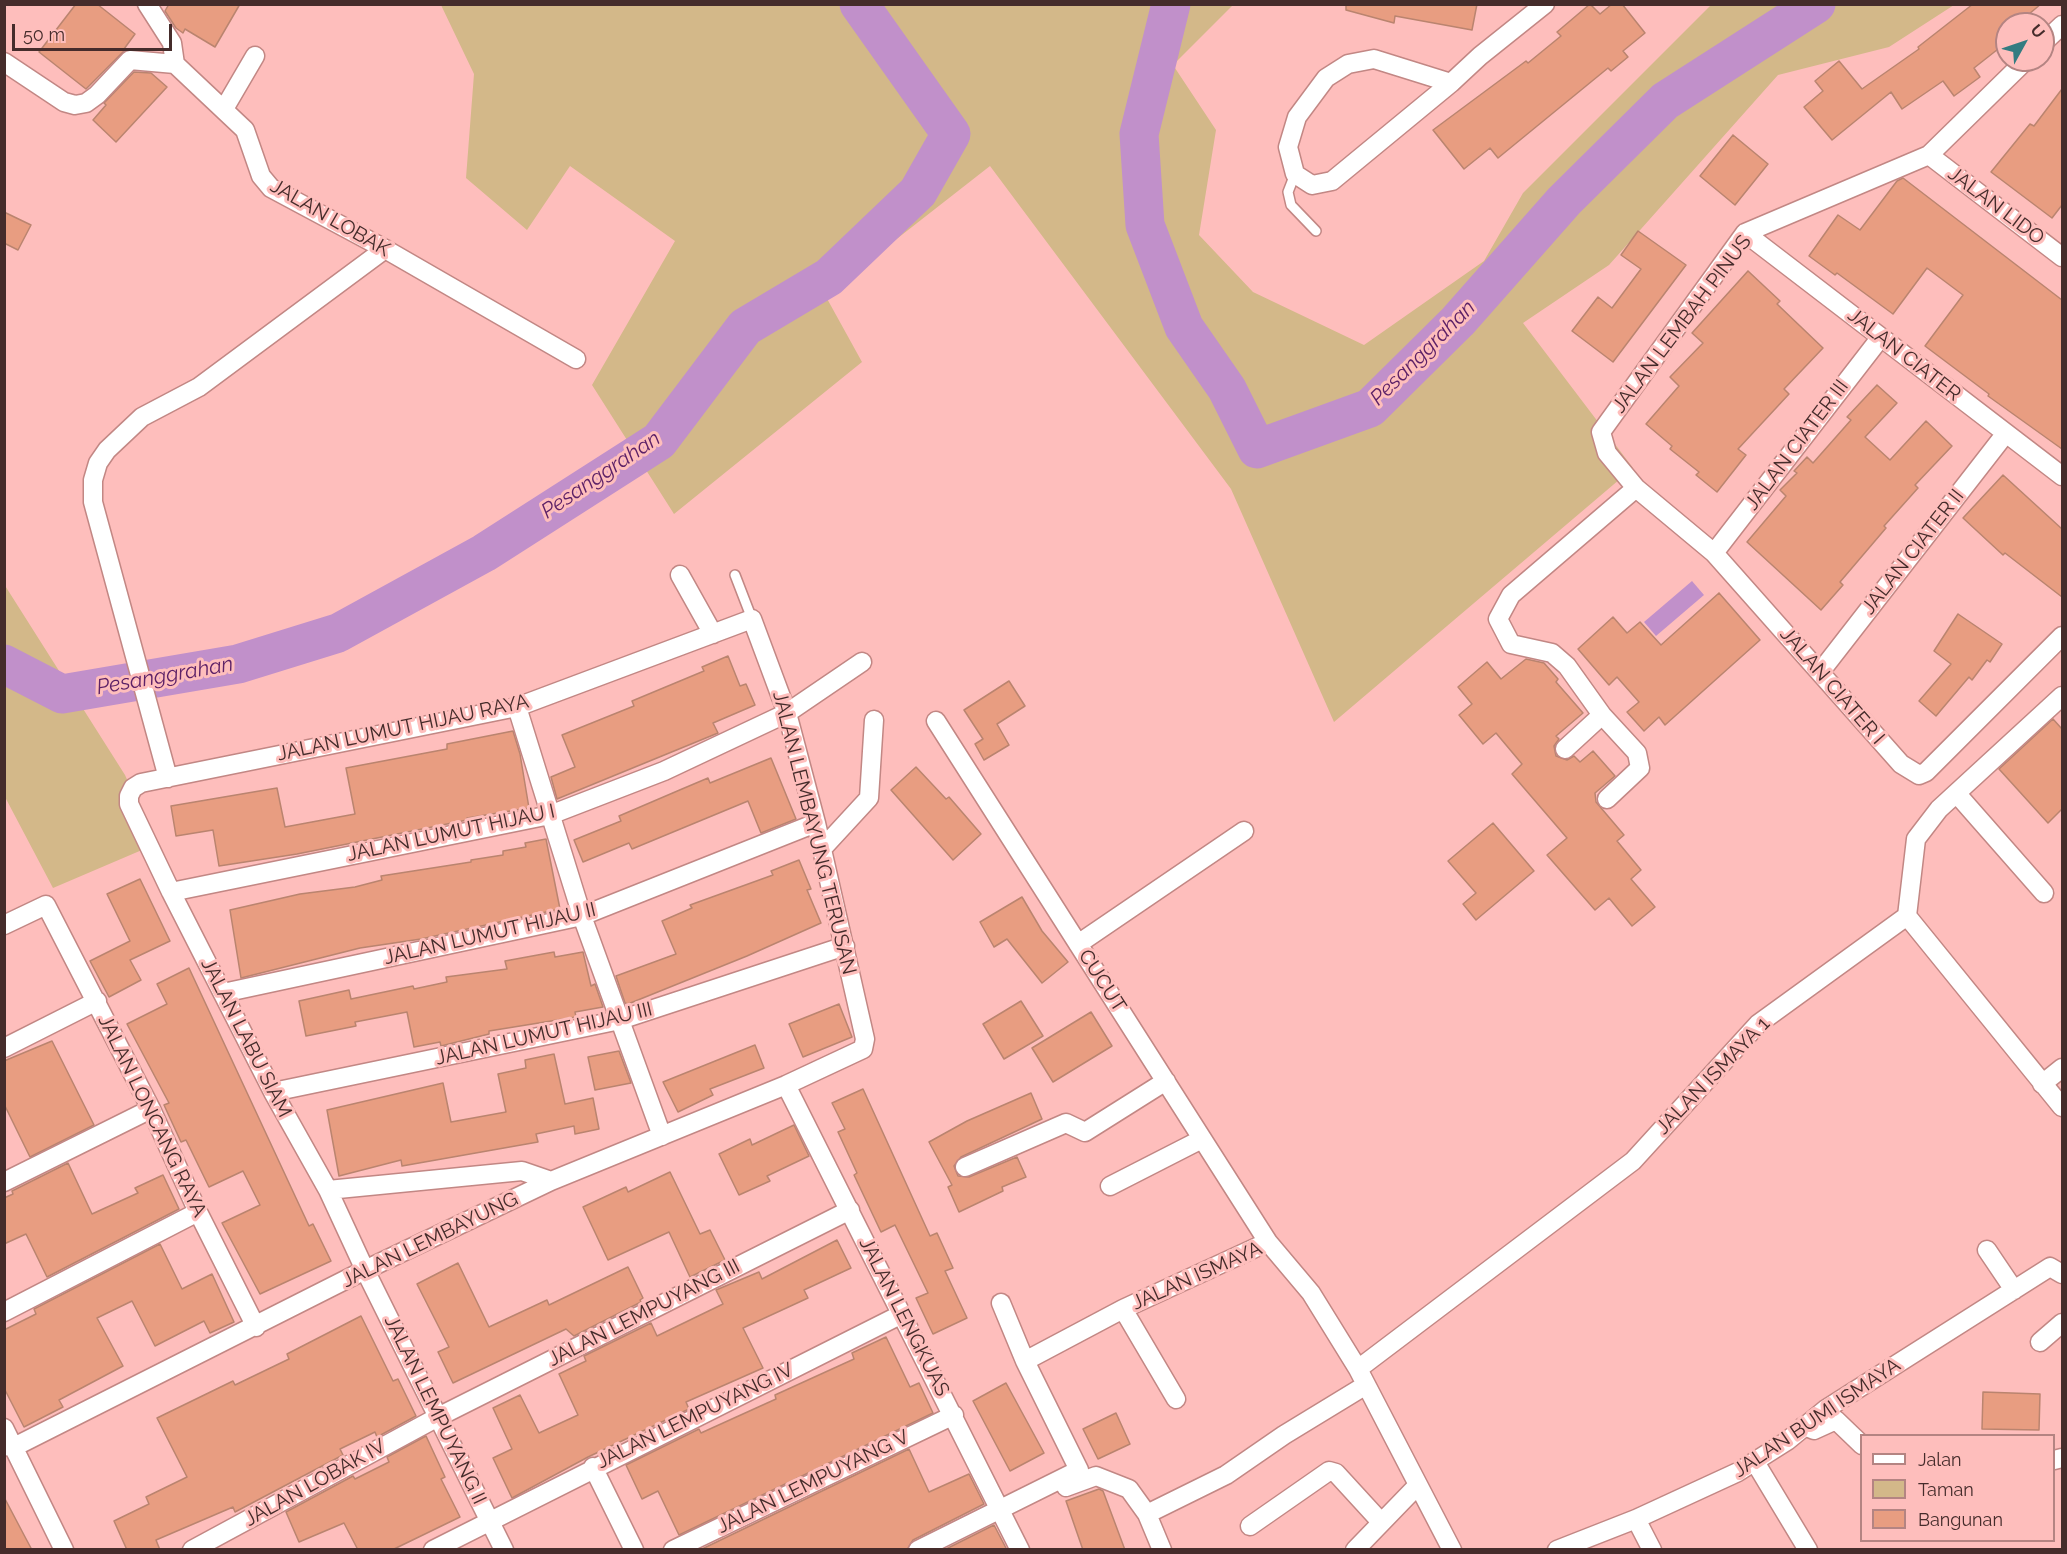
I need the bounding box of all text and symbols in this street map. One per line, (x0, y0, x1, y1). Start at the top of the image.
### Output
scale bar (15, 12, 176, 50)
north arrow (1995, 12, 2055, 72)
text: U (2026, 21, 2049, 42)
text: 50 m (23, 24, 65, 45)
street label: JALAN LIDO (1943, 162, 2049, 250)
street label: JALAN LOBAK (266, 174, 394, 262)
street label: JALAN LEMBAH PINUS (1607, 230, 1757, 418)
water label: Pesanggrahan (1365, 295, 1481, 411)
street label: JALAN CIATER (1843, 303, 1965, 407)
street label: JALAN CIATER III (1740, 375, 1854, 515)
water label: Pesanggrahan (537, 426, 665, 524)
street label: JALAN CIATER II (1857, 485, 1969, 619)
street label: JALAN CIATER I (1775, 623, 1889, 749)
water label: Pesanggrahan (95, 652, 235, 700)
street label: JALAN LEMBAYUNG TERUSAN (767, 689, 861, 977)
street label: JALAN LUMUT HIJAU RAYA (275, 690, 531, 766)
street label: JALAN LUMUT HIJAU I (345, 799, 557, 867)
street label: JALAN LUMUT HIJAU II (382, 898, 598, 970)
street label: CUCUT (1073, 945, 1131, 1017)
street label: JALAN LABU SIAM (195, 954, 297, 1122)
street label: JALAN LUMUT HIJAU III (433, 997, 655, 1071)
street label: JALAN LONCANG RAYA (93, 1011, 211, 1221)
street label: JALAN ISMAYA 1 (1651, 1012, 1775, 1140)
street label: JALAN LEMBAYUNG (338, 1187, 522, 1293)
street label: JALAN LENGKUAS (854, 1234, 954, 1400)
street label: JALAN ISMAYA (1128, 1237, 1266, 1315)
street label: JALAN LEMPUYANG III (544, 1254, 744, 1372)
street label: JALAN LEMPUYANG II (379, 1312, 491, 1508)
street label: JALAN BUMI ISMAYA (1729, 1353, 1905, 1483)
street label: JALAN LEMPUYANG IV (593, 1358, 797, 1474)
street label: JALAN LEMPUYANG V (713, 1425, 913, 1539)
street label: JALAN LOBAK IV (240, 1434, 390, 1532)
legend (1860, 1434, 2055, 1542)
text: Jalan (1918, 1449, 1962, 1470)
text: Taman (1918, 1479, 1974, 1500)
text: Bangunan (1918, 1509, 2003, 1530)

